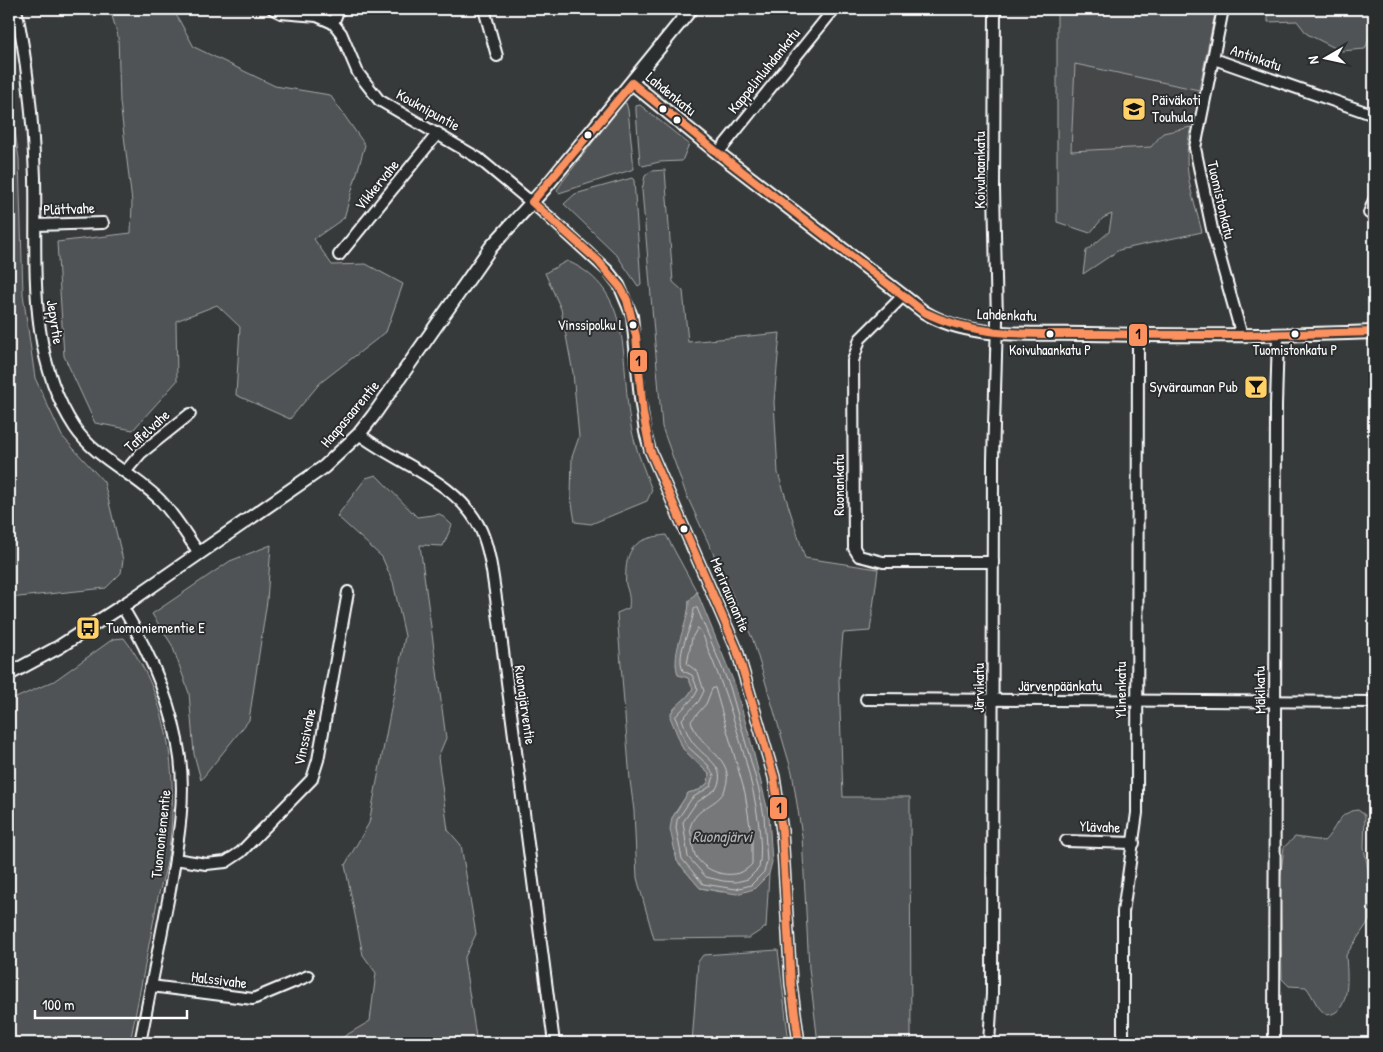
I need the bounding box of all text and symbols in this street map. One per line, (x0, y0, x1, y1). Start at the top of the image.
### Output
street label: Kappelinluhdankatu (722, 23, 805, 118)
north arrow (1300, 32, 1350, 82)
street label: Antinkatu (1228, 39, 1284, 76)
text: N (1303, 54, 1323, 65)
street label: Lahdenkatu (642, 67, 701, 121)
street label: Kouknipuntie (393, 83, 464, 136)
place label: Päiväkoti Touhula (1152, 89, 1201, 127)
school or university icon: Päiväkoti Touhula (1121, 96, 1147, 122)
unlabelled marker (658, 104, 668, 114)
unlabelled marker (672, 115, 682, 125)
unlabelled marker (583, 130, 593, 140)
street label: Koivuhaankatu (969, 131, 990, 209)
street label: Vikkervahe (350, 155, 404, 215)
street label: Tuomistonkatu (1202, 159, 1241, 241)
street label: Plättvahe (43, 197, 95, 220)
street label: Jepyrtie (42, 298, 69, 346)
street label: Lahdenkatu (977, 303, 1037, 326)
place label: Vinssipolku L (558, 315, 624, 335)
marker: Vinssipolku L (628, 320, 638, 330)
line badge: 1 (1128, 323, 1148, 347)
text: 1 (1135, 324, 1141, 343)
marker: Koivuhaankatu P (1045, 329, 1055, 339)
marker: Tuomistonkatu P (1290, 329, 1300, 339)
place label: Koivuhaankatu P (1009, 340, 1091, 359)
place label: Tuomistonkatu P (1253, 340, 1337, 359)
line badge: 1 (629, 349, 648, 373)
text: 1 (635, 351, 641, 370)
bar icon: Syvärauman Pub (1243, 374, 1269, 400)
street label: Haapasaarentie (315, 376, 384, 452)
place label: Syvärauman Pub (1150, 376, 1238, 397)
street label: Taffelvahe (119, 404, 174, 457)
street label: Ruonankatu (828, 454, 849, 516)
unlabelled marker (679, 524, 689, 534)
street label: Meriraumantie (705, 554, 756, 635)
bus stop icon: Tuomoniementie E (75, 615, 101, 641)
place label: Tuomoniementie E (106, 617, 205, 638)
street label: Ylinenkatu (1110, 662, 1131, 718)
street label: Järvikatu (968, 663, 989, 713)
street label: Ruonajärventie (510, 664, 541, 746)
street label: Mäkikatu (1249, 666, 1270, 714)
street label: Järvenpäänkatu (1018, 675, 1102, 696)
street label: Vinssivahe (288, 707, 321, 767)
street label: Tuomoniementie (145, 789, 176, 879)
line badge: 1 (769, 796, 788, 820)
text: 1 (776, 798, 782, 817)
street label: Ylävahe (1079, 815, 1121, 838)
water label: Ruonajärvi (692, 825, 753, 847)
street label: Halssivahe (190, 966, 248, 993)
scale bar (35, 987, 188, 1019)
text: 100 m (42, 994, 75, 1015)

